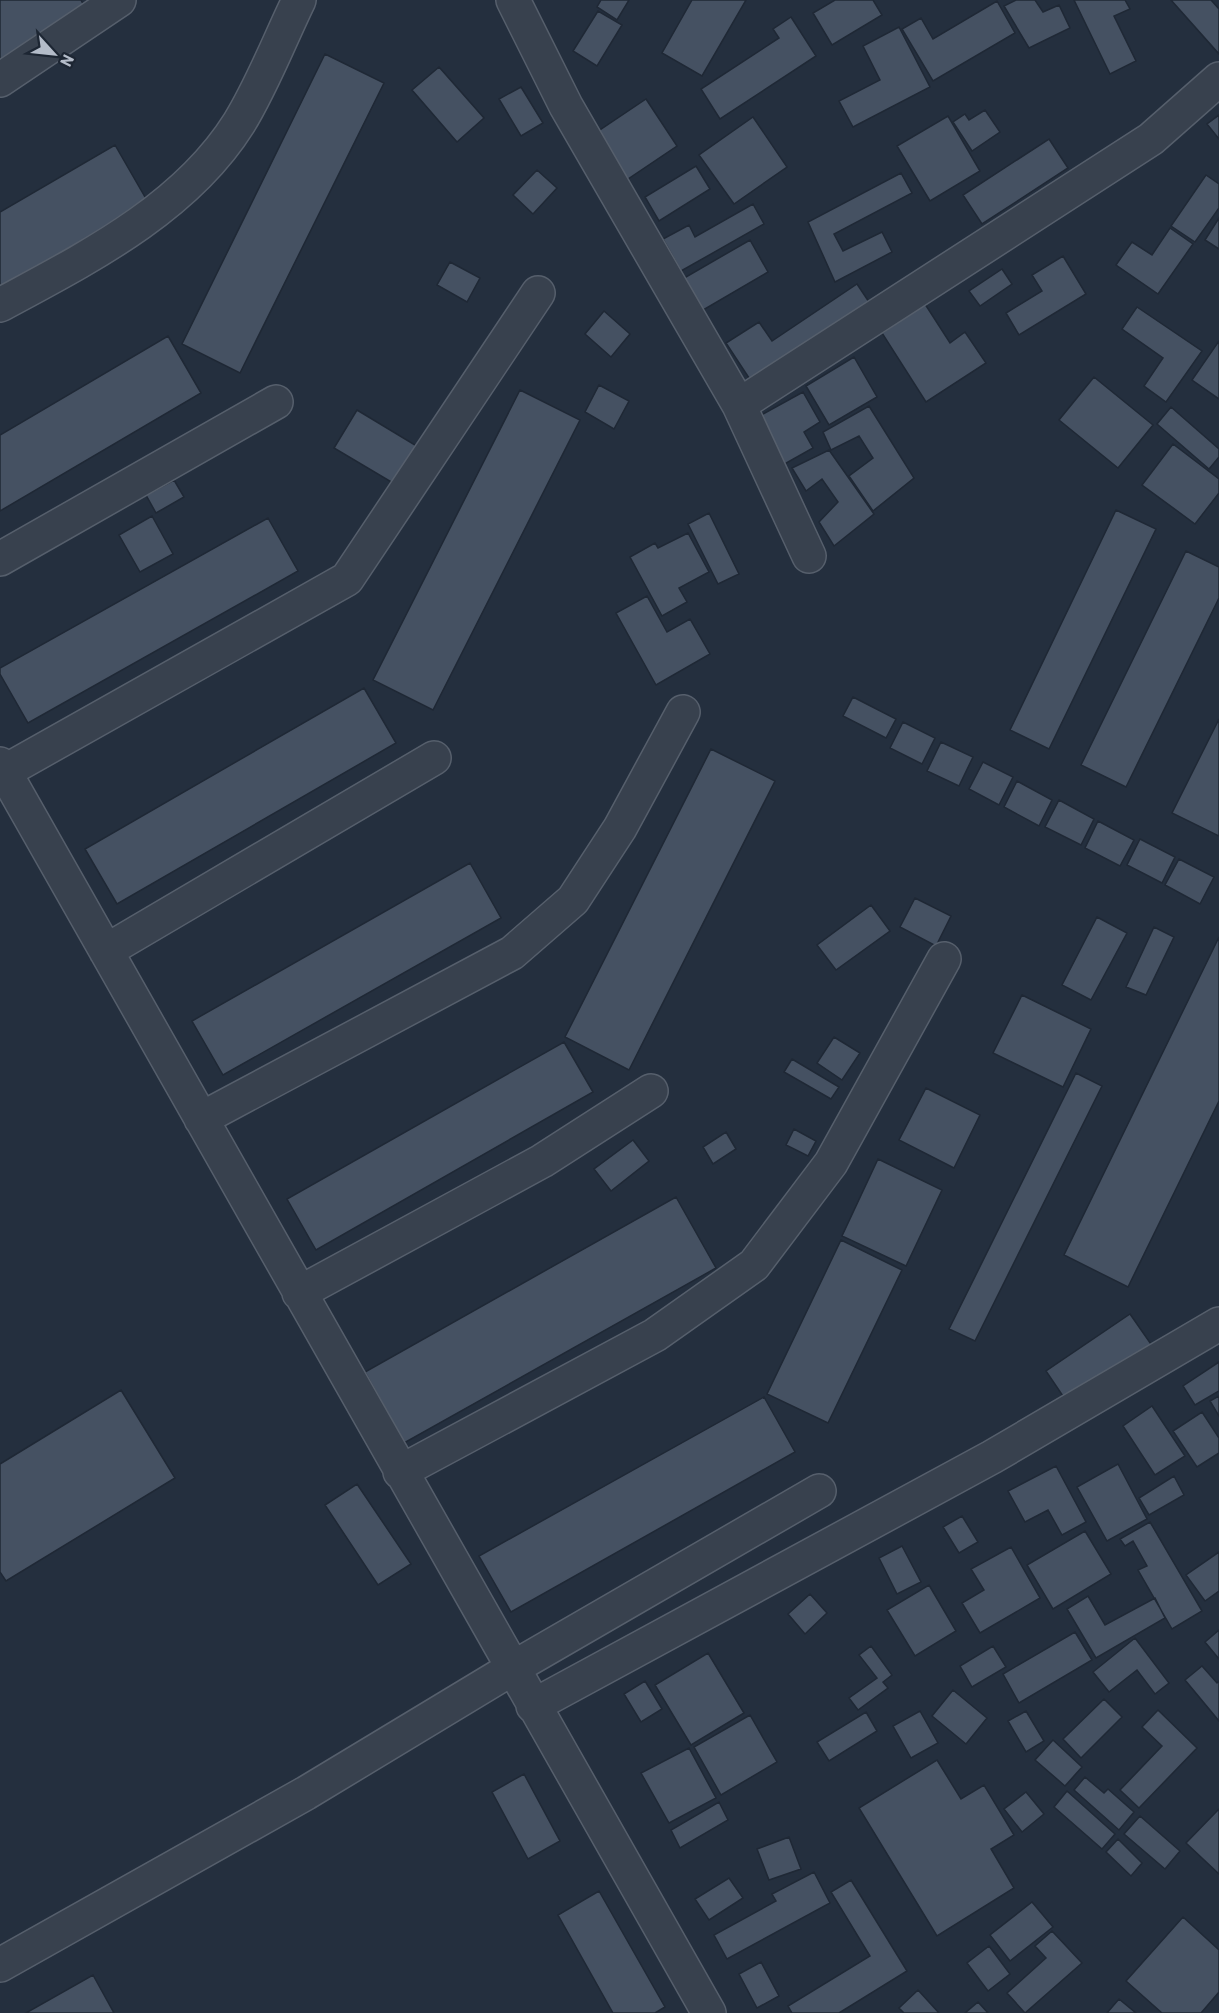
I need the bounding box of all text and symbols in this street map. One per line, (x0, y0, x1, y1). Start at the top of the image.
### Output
north arrow (24, 24, 84, 84)
text: N (57, 52, 79, 70)

